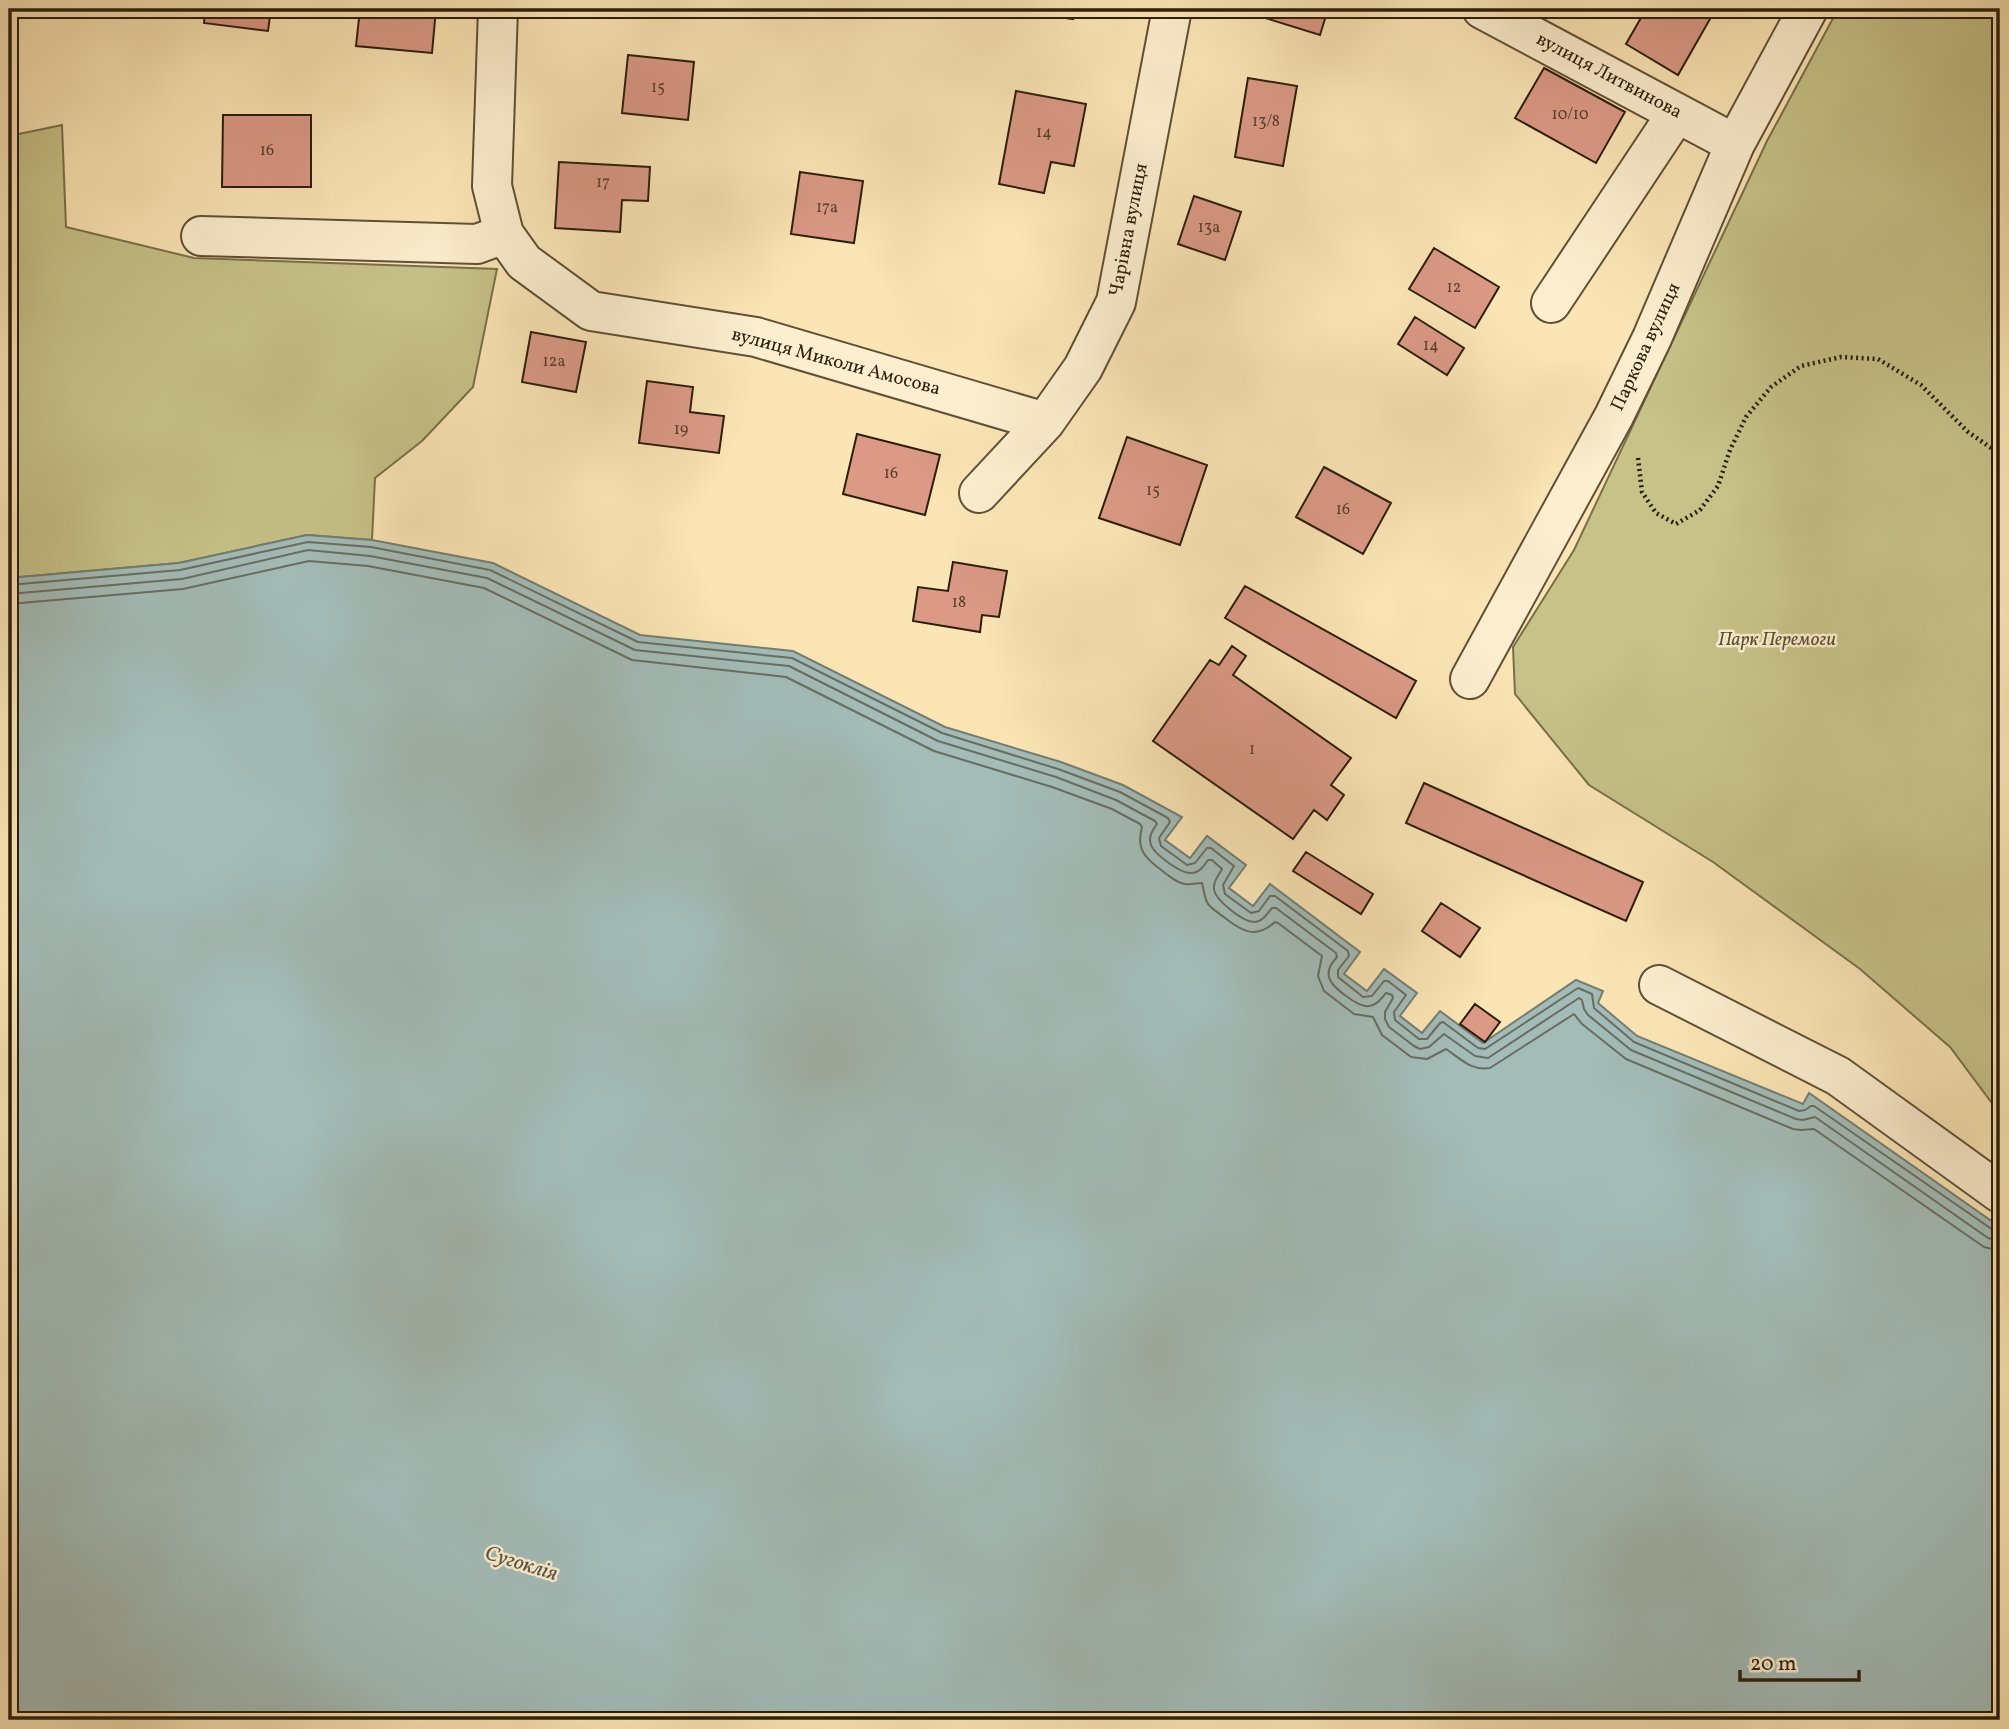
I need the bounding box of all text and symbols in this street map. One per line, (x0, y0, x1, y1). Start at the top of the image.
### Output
street label: вулиця Литвинова (1531, 27, 1687, 125)
house number: 15 (651, 77, 665, 99)
house number: 10/10 (1551, 104, 1589, 126)
house number: 13/8 (1252, 111, 1280, 133)
house number: 14 (1036, 122, 1052, 144)
house number: 16 (260, 140, 274, 162)
street label: Чарівна вулиця (1103, 161, 1155, 299)
house number: 17 (596, 172, 610, 194)
house number: 17а (816, 197, 838, 219)
house number: 13а (1198, 217, 1220, 239)
house number: 12 (1447, 277, 1461, 299)
street label: Паркова вулиця (1605, 278, 1687, 415)
street label: вулиця Миколи Амосова (729, 322, 943, 402)
house number: 14 (1423, 335, 1439, 357)
house number: 12а (543, 351, 565, 373)
house number: 19 (674, 419, 688, 441)
house number: 16 (884, 463, 898, 485)
house number: 15 (1146, 480, 1160, 502)
house number: 16 (1336, 499, 1350, 521)
house number: 18 (952, 592, 966, 614)
park label: Парк Перемоги (1718, 627, 1836, 653)
house number: 1 (1249, 739, 1255, 761)
water label: Сугоклія (481, 1539, 561, 1589)
scale bar (1740, 1638, 1858, 1682)
text: 20 m (1750, 1650, 1796, 1679)

